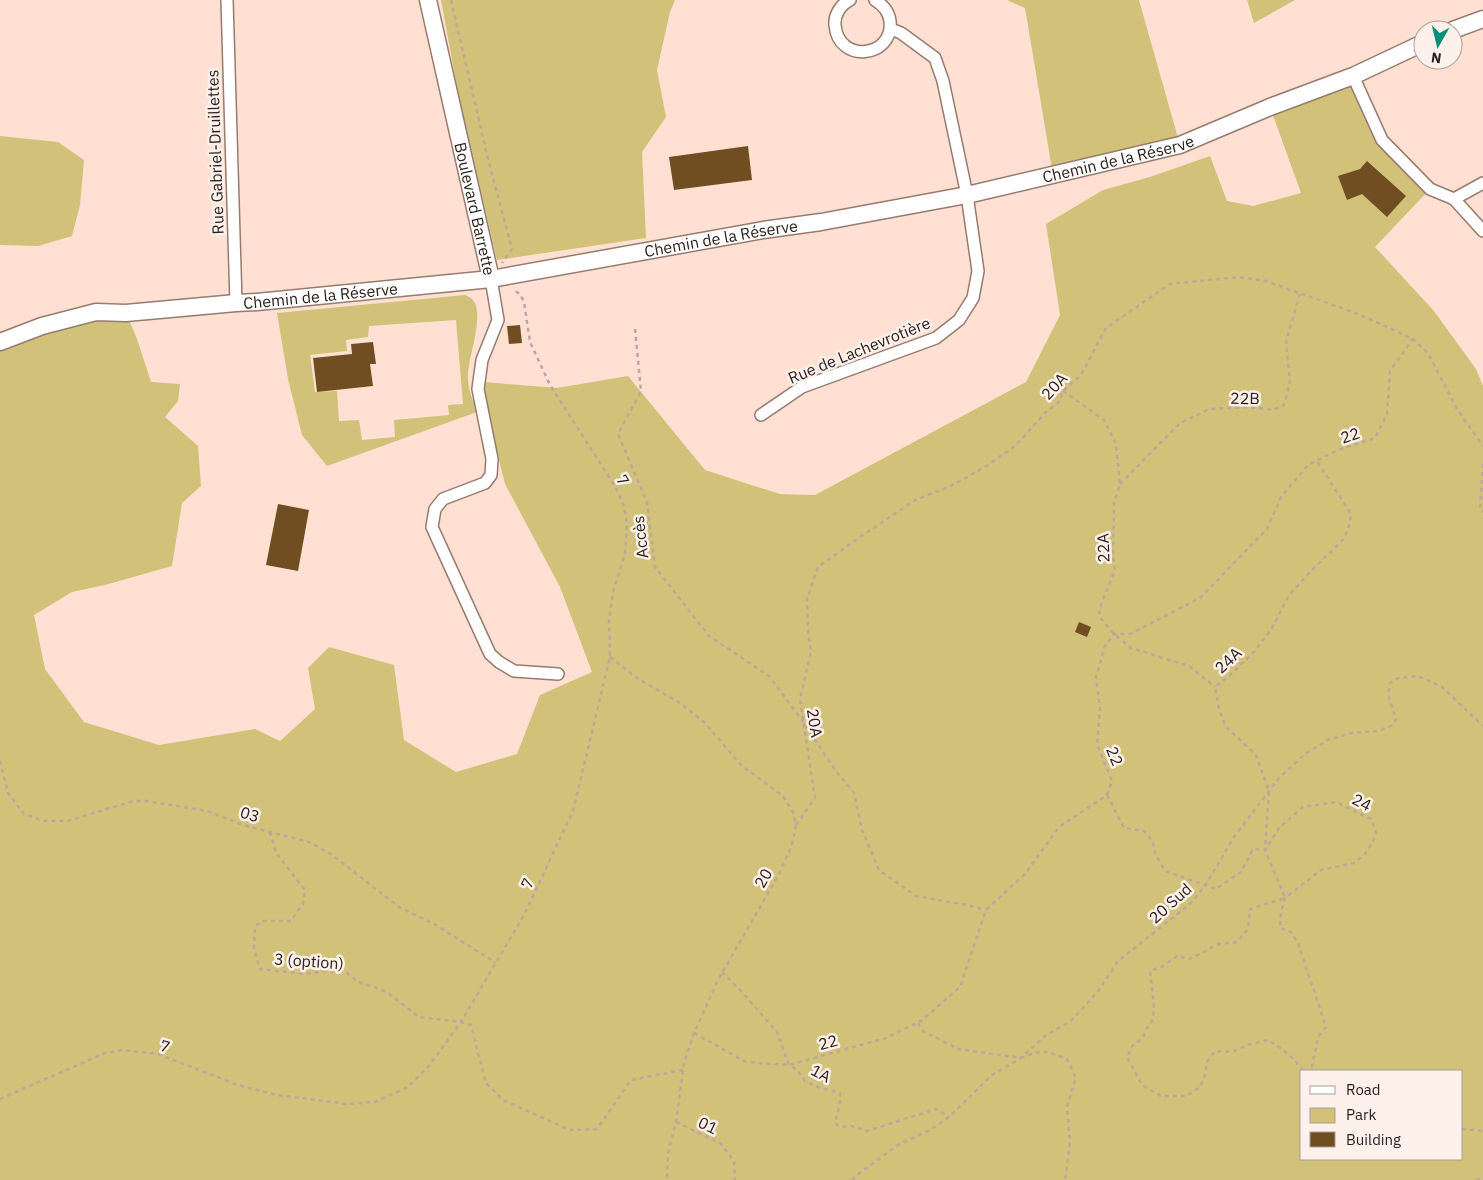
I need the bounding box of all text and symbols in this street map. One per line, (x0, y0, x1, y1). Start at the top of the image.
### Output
north arrow (1413, 20, 1463, 70)
text: N (1430, 48, 1442, 67)
street label: Rue Gabriel-Druillettes (202, 69, 228, 235)
street label: Chemin de la Réserve (1040, 130, 1197, 187)
street label: Boulevard Barrette (450, 140, 500, 277)
street label: Chemin de la Réserve (643, 215, 799, 261)
street label: Chemin de la Réserve (243, 278, 399, 313)
street label: Rue de Lachevrotière (785, 312, 933, 388)
street label: 20A (1037, 368, 1071, 404)
street label: 22B (1230, 388, 1260, 408)
street label: 22 (1338, 423, 1362, 447)
street label: 7 (612, 471, 634, 489)
street label: Accès (628, 515, 652, 559)
street label: 22A (1092, 533, 1114, 563)
street label: 24A (1210, 643, 1246, 677)
street label: 20A (803, 707, 827, 739)
street label: 22 (1102, 743, 1128, 769)
street label: 24 (1349, 789, 1375, 815)
street label: 03 (238, 802, 262, 826)
street label: 20 (750, 865, 776, 891)
street label: 7 (516, 874, 538, 892)
street label: 20 Sud (1144, 879, 1196, 927)
street label: 3 (option) (273, 949, 345, 973)
street label: 22 (816, 1030, 840, 1054)
street label: 7 (157, 1035, 173, 1057)
street label: 1A (808, 1060, 834, 1086)
legend (1300, 1070, 1463, 1160)
text: Road (1346, 1080, 1381, 1099)
text: Park (1346, 1105, 1376, 1124)
street label: 01 (695, 1112, 721, 1138)
text: Building (1346, 1130, 1401, 1149)

